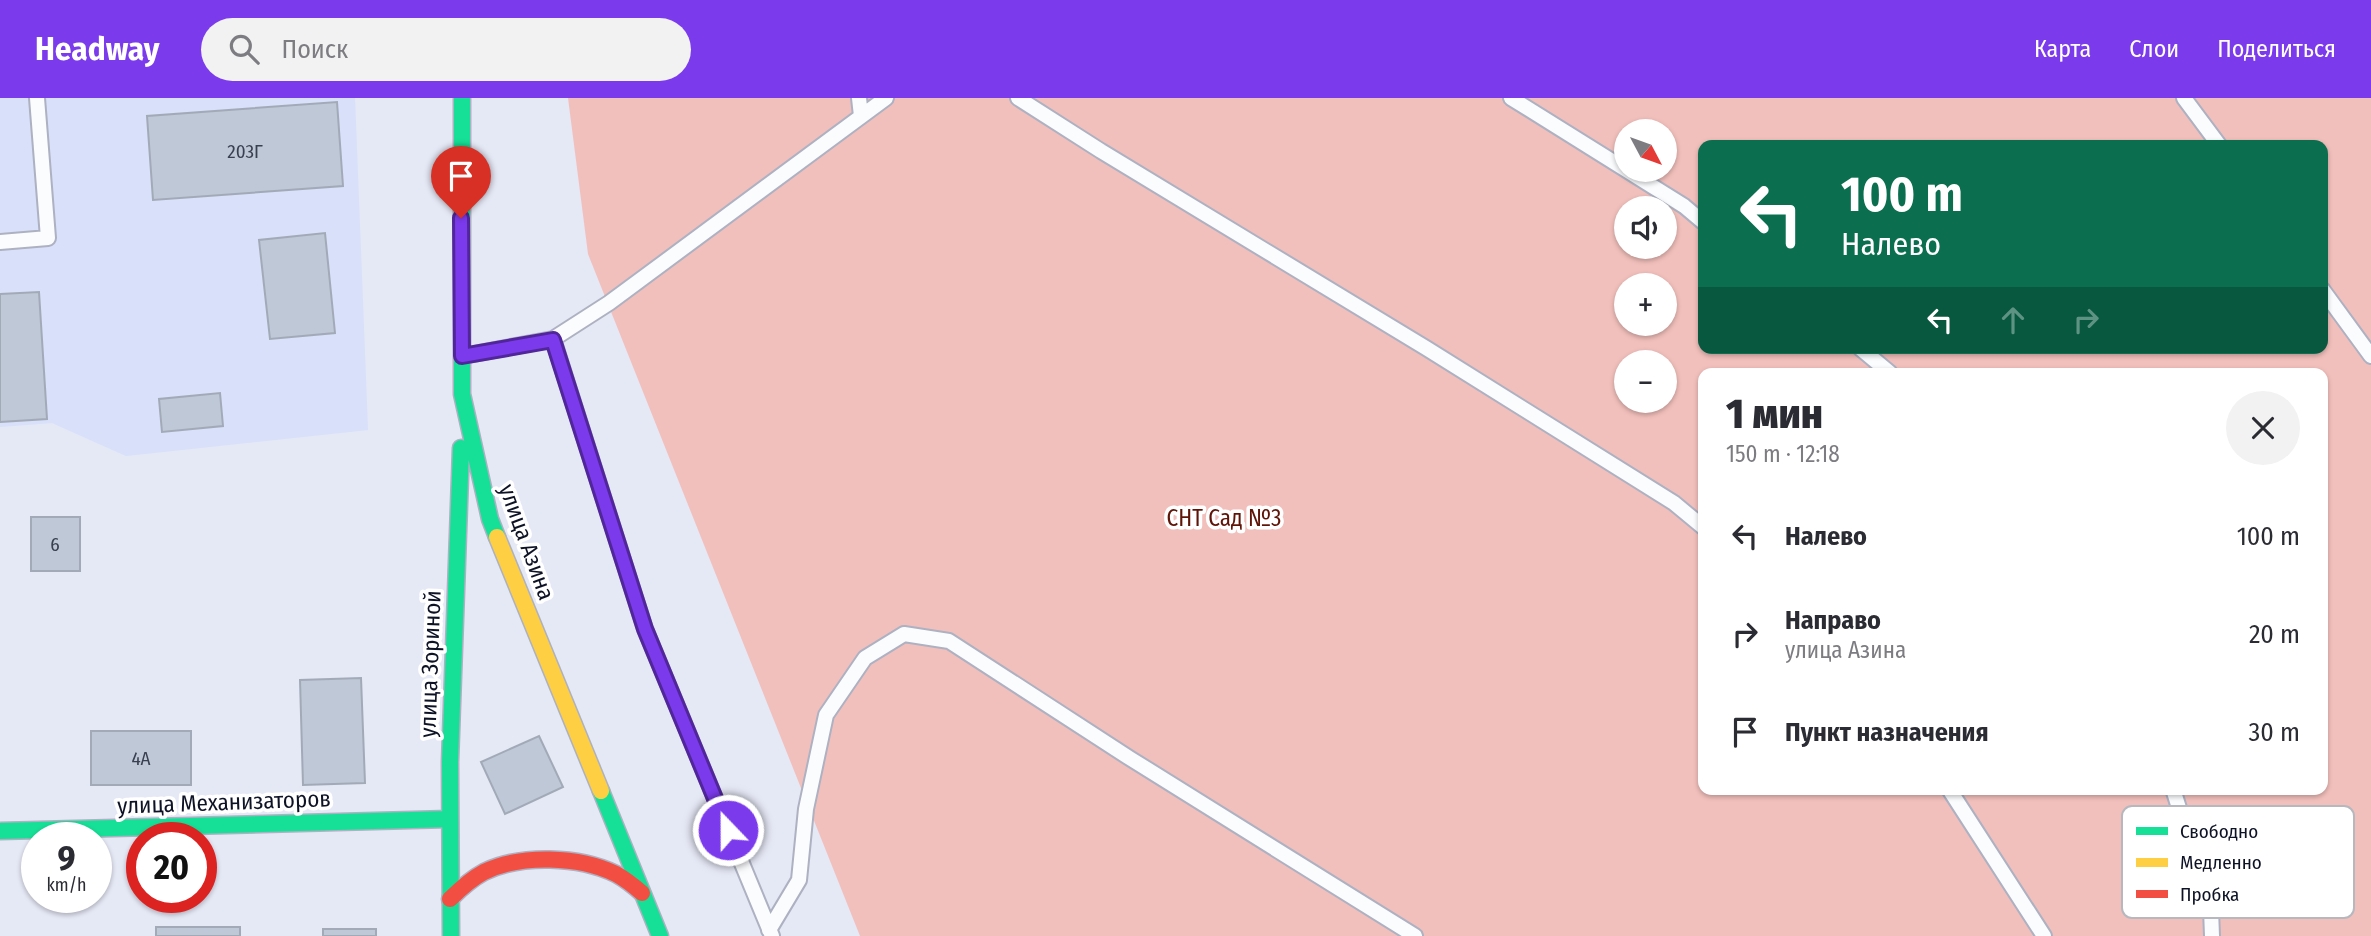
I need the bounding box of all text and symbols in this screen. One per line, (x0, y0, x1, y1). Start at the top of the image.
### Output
search box (201, 18, 691, 81)
text: Headway (35, 29, 159, 69)
icon: search (225, 30, 263, 68)
text: Поиск (281, 34, 348, 65)
text: Карта (2034, 35, 2091, 63)
text: Слои (2129, 35, 2179, 63)
text: Поделиться (2217, 35, 2336, 63)
north arrow (1614, 119, 1676, 182)
map controls (1614, 119, 1677, 413)
house number: 203Г (227, 140, 263, 163)
pin (431, 146, 491, 218)
icon: arrive (442, 157, 480, 195)
text: 100 m (1841, 165, 1963, 224)
icon: left (1726, 168, 1817, 259)
button: sound (1614, 196, 1677, 259)
text: Налево (1841, 225, 1941, 263)
button: + (1614, 273, 1677, 336)
icon: left (1921, 301, 1959, 339)
icon: ahead (1994, 301, 2032, 339)
icon: right (2067, 301, 2105, 339)
button: − (1614, 350, 1677, 413)
text: 1 мин (1726, 389, 1823, 439)
button: close (2226, 391, 2300, 465)
text: 150 m · 12:18 (1726, 440, 1840, 468)
street label: улица Азина (493, 480, 561, 604)
park label: СНТ Сад №3 (1167, 504, 1281, 532)
icon: left (1726, 517, 1764, 555)
text: Налево (1785, 521, 1867, 552)
text: 100 m (2237, 521, 2300, 552)
house number: 6 (50, 533, 60, 556)
street label: улица Зориной (413, 590, 447, 738)
text: Направо (1785, 605, 1881, 636)
icon: right (1726, 615, 1764, 653)
text: 20 m (2249, 619, 2300, 650)
text: улица Азина (1785, 636, 1906, 664)
icon: arrive (1726, 713, 1764, 751)
text: Пункт назначения (1785, 717, 1989, 748)
text: 30 m (2249, 717, 2300, 748)
house number: 4А (131, 747, 151, 770)
street label: улица Механизаторов (117, 784, 331, 820)
position arrow (691, 793, 765, 867)
legend (2122, 806, 2354, 918)
text: Свободно (2180, 820, 2258, 843)
speed limit sign: 20 (126, 822, 217, 913)
text: 9 (57, 837, 76, 879)
text: Медленно (2180, 851, 2262, 874)
text: km/h (46, 874, 87, 896)
text: Пробка (2180, 883, 2239, 906)

